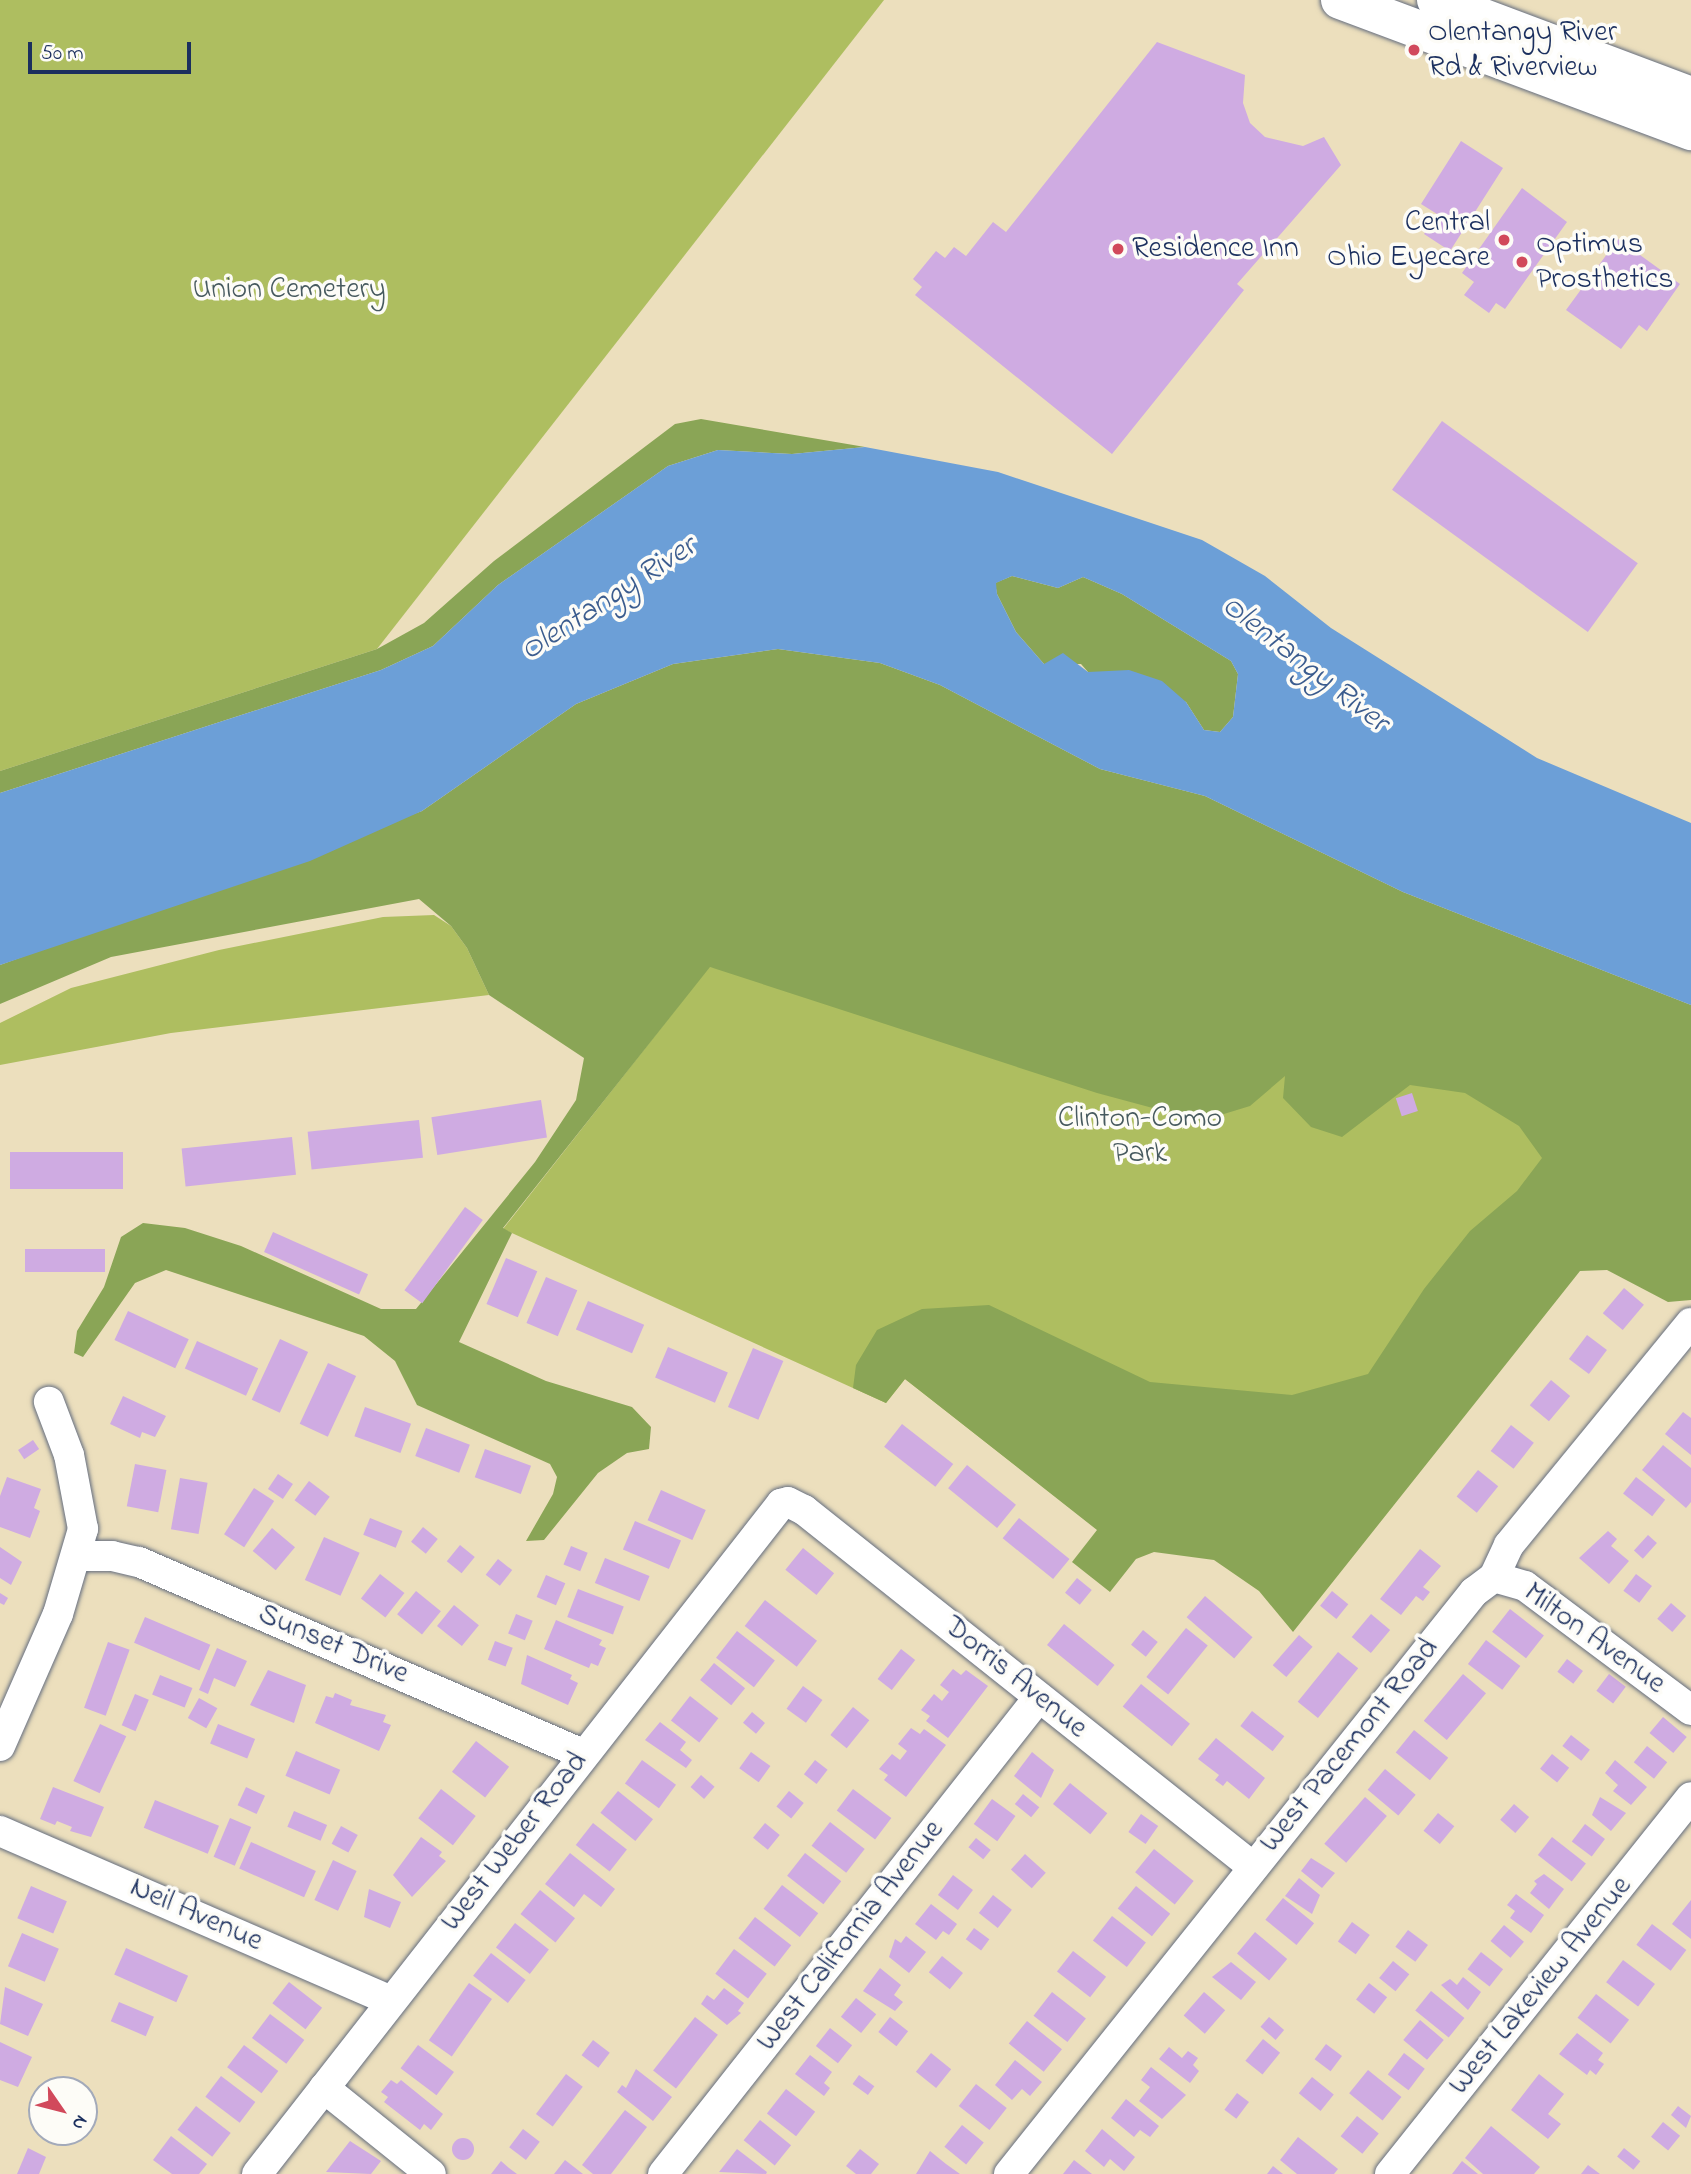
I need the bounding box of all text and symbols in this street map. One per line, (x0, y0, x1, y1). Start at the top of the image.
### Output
place label: Olentangy River Rd & Riverview (1428, 15, 1617, 86)
scale bar (32, 28, 194, 72)
text: 50 m (41, 39, 84, 69)
marker: Olentangy River Rd & Riverview (1406, 42, 1422, 58)
place label: Central Ohio Eyecare (1327, 205, 1490, 276)
place label: Optimus Prosthetics (1536, 227, 1674, 298)
place label: Residence Inn (1132, 231, 1299, 267)
marker: Central Ohio Eyecare (1496, 232, 1512, 248)
marker: Residence Inn (1110, 241, 1126, 257)
marker: Optimus Prosthetics (1514, 254, 1530, 270)
park label: Union Cemetery (192, 272, 386, 308)
water label: Olentangy River (514, 529, 704, 671)
water label: Olentangy River (1213, 588, 1395, 742)
park label: Clinton-Como Park (1058, 1101, 1222, 1172)
street label: Milton Avenue (1516, 1576, 1672, 1702)
street label: Sunset Drive (252, 1597, 414, 1693)
street label: Dorris Avenue (936, 1609, 1094, 1747)
street label: West Pacemont Road (1253, 1632, 1447, 1860)
street label: West Weber Road (434, 1745, 596, 1939)
street label: West California Avenue (750, 1813, 952, 2059)
street label: West Lakeview Avenue (1442, 1869, 1640, 2103)
street label: Neil Avenue (124, 1870, 268, 1960)
north arrow (28, 2076, 98, 2146)
text: N (64, 2109, 94, 2135)

